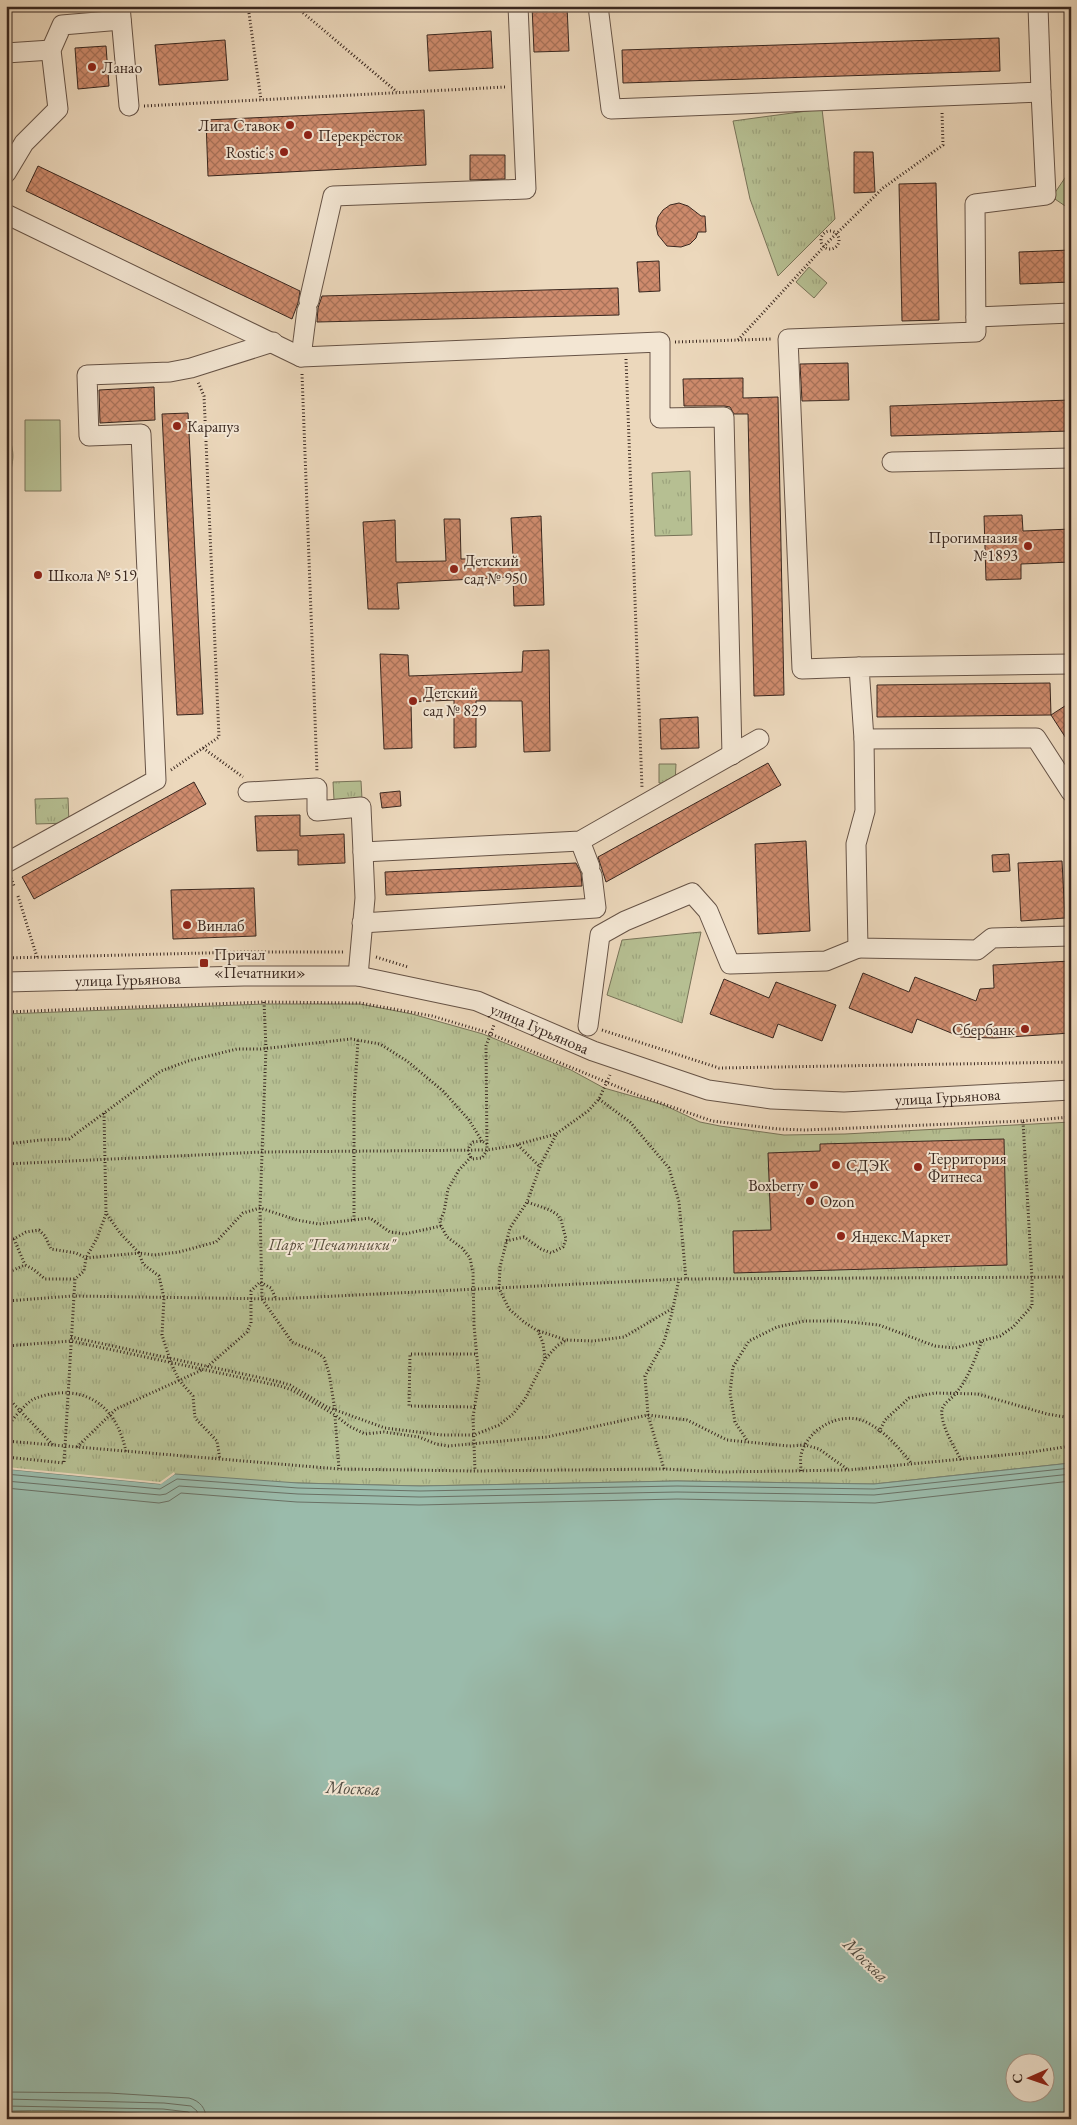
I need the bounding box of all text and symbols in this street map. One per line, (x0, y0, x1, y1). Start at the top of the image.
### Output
place label: Ланао (102, 57, 142, 78)
marker: Ланао (86, 61, 98, 73)
place label: Лига Ставок (198, 115, 280, 136)
marker: Лига Ставок (284, 119, 296, 131)
place label: Перекрёсток (318, 125, 403, 146)
marker: Перекрёсток (302, 129, 314, 141)
place label: Rostic's (226, 142, 274, 163)
marker: Rostic's (278, 146, 290, 158)
place label: Карапуз (187, 416, 239, 437)
marker: Карапуз (171, 420, 183, 432)
place label: Прогимназия №1893 (928, 527, 1018, 566)
marker: Прогимназия №1893 (1022, 540, 1034, 552)
place label: Детский сад № 950 (464, 550, 528, 589)
marker: Детский сад № 950 (448, 563, 460, 575)
place label: Школа № 519 (48, 565, 137, 586)
marker: Школа № 519 (32, 569, 44, 581)
place label: Детский сад № 829 (423, 682, 487, 721)
marker: Детский сад № 829 (407, 695, 419, 707)
place label: Винлаб (197, 915, 245, 936)
marker: Винлаб (181, 919, 193, 931)
place label: Причал «Печатники» (214, 944, 306, 983)
marker: Причал «Печатники» (198, 957, 210, 969)
street label: улица Гурьянова (75, 968, 182, 991)
street label: улица Гурьянова (487, 998, 593, 1059)
place label: Сбербанк (952, 1019, 1015, 1040)
marker: Сбербанк (1019, 1023, 1031, 1035)
street label: улица Гурьянова (895, 1084, 1002, 1110)
place label: Территория Фитнеса (928, 1148, 1007, 1187)
place label: СДЭК (846, 1155, 890, 1176)
marker: СДЭК (830, 1159, 842, 1171)
marker: Территория Фитнеса (912, 1161, 924, 1173)
place label: Boxberry (748, 1175, 805, 1196)
marker: Boxberry (808, 1179, 820, 1191)
place label: Ozon (820, 1191, 855, 1212)
marker: Ozon (804, 1195, 816, 1207)
place label: Яндекс.Маркет (850, 1226, 950, 1247)
marker: Яндекс.Маркет (835, 1230, 847, 1242)
park label: Парк "Печатники" (268, 1234, 397, 1255)
water label: Москва (324, 1775, 381, 1800)
water label: Москва (838, 1932, 894, 1987)
north arrow (1004, 2052, 1054, 2102)
text: С (1008, 2073, 1026, 2084)

